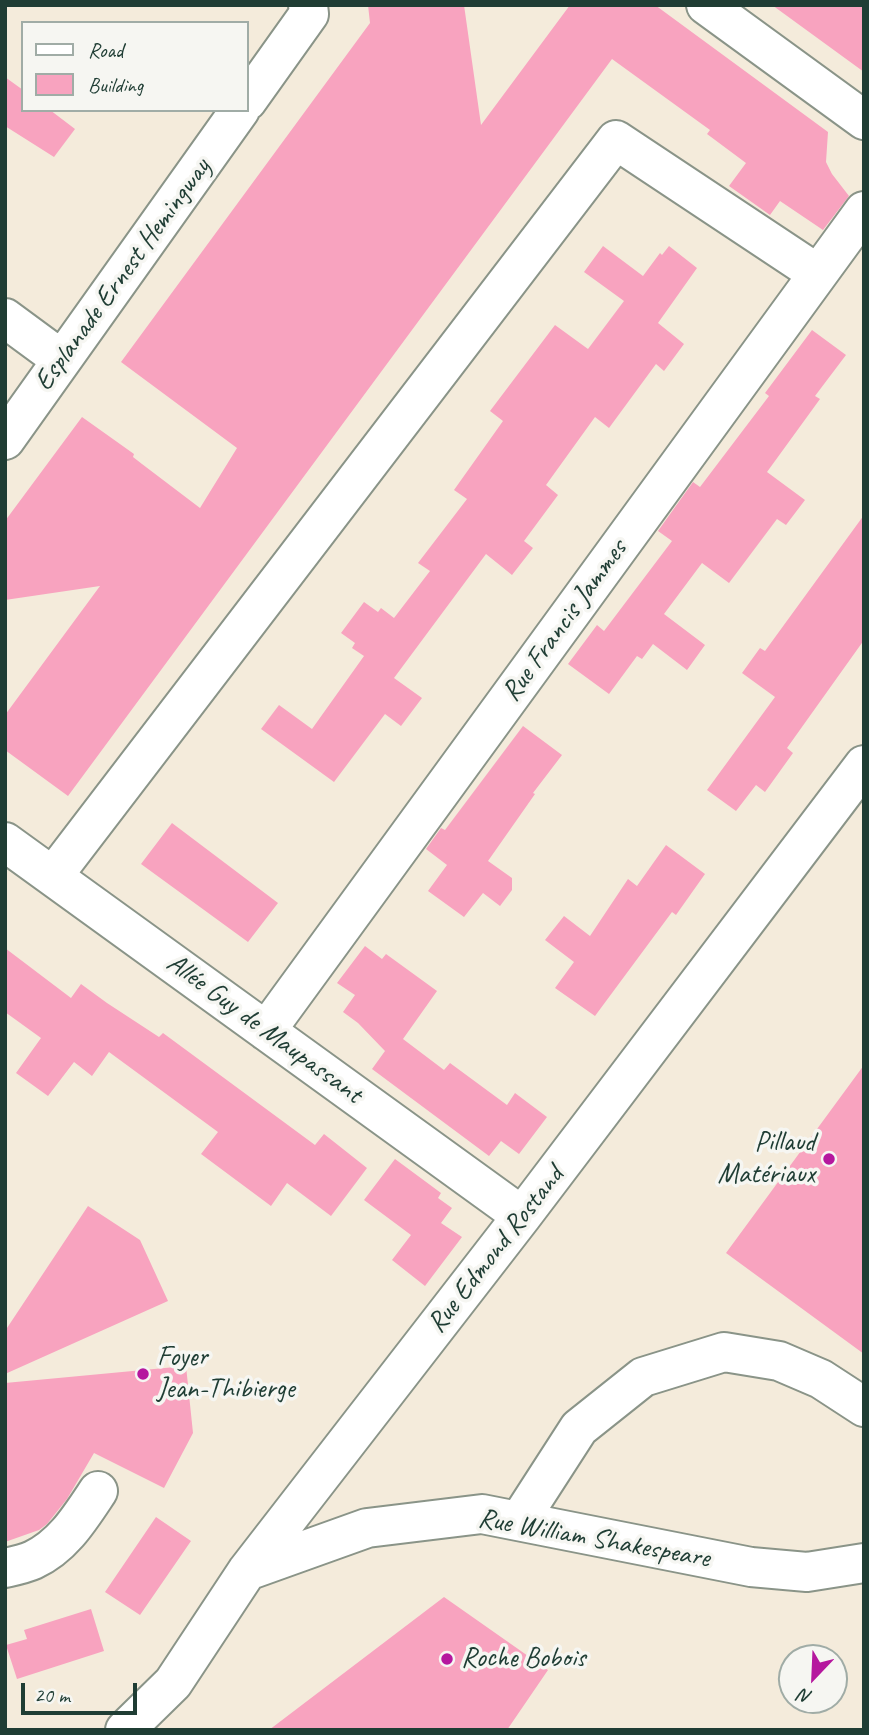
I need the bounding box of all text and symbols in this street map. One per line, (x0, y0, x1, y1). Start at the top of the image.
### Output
legend (21, 21, 248, 112)
text: Road (88, 37, 123, 63)
text: Building (88, 72, 143, 98)
street label: Esplanade Ernest Hemingway (28, 152, 218, 398)
street label: Rue Francis Jammes (495, 534, 635, 708)
street label: Allée Guy de Maupassant (160, 947, 368, 1111)
place label: Pillaud Matériaux (718, 1126, 815, 1192)
marker: Pillaud Matériaux (821, 1151, 837, 1167)
street label: Rue Edmond Rostand (421, 1160, 571, 1340)
place label: Foyer Jean-Thibierge (157, 1341, 295, 1407)
marker: Foyer Jean-Thibierge (135, 1366, 151, 1382)
street label: Rue William Shakespeare (476, 1502, 712, 1576)
place label: Roche Bobois (461, 1642, 585, 1676)
north arrow (778, 1644, 848, 1714)
marker: Roche Bobois (439, 1651, 455, 1667)
scale bar (24, 1668, 140, 1712)
text: 20 m (34, 1682, 70, 1708)
text: N (795, 1683, 816, 1710)

